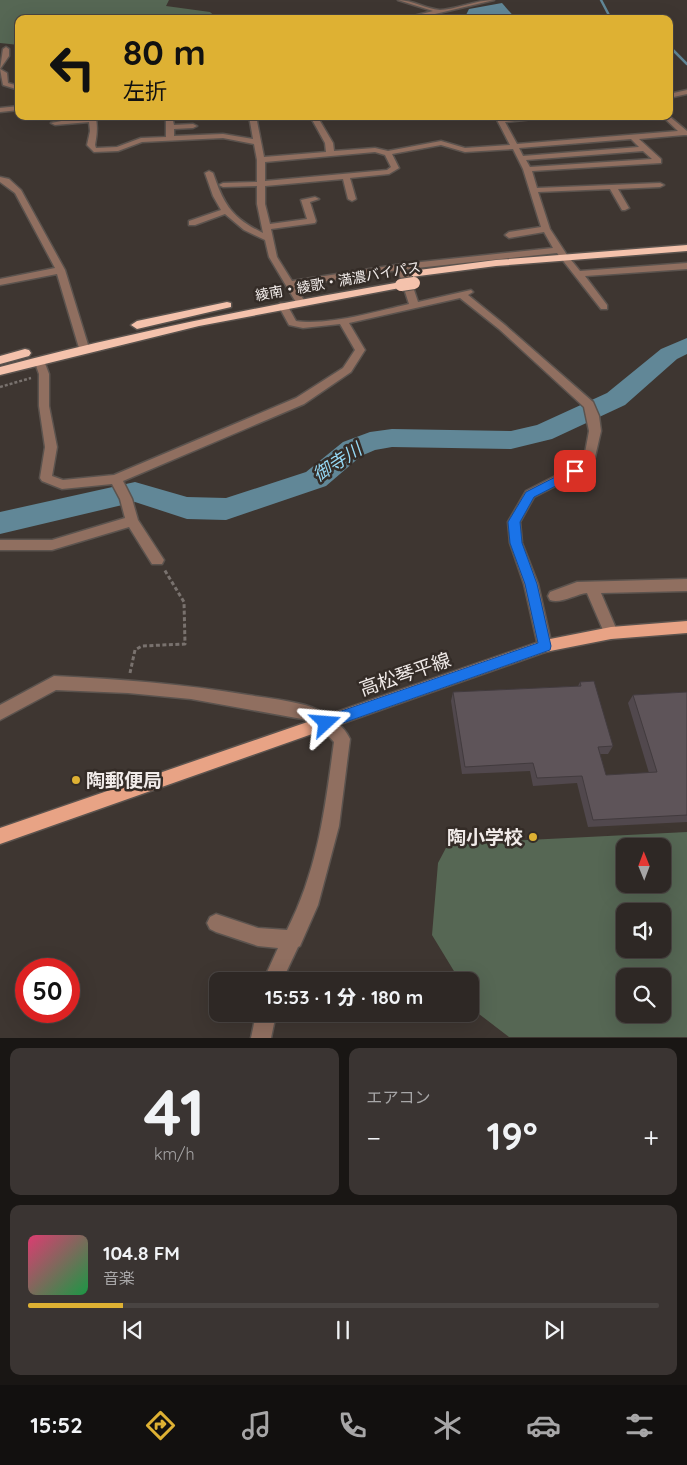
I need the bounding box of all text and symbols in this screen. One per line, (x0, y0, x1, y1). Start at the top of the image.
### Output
text: 80 m (123, 30, 206, 74)
icon: left (40, 35, 105, 100)
text: 左折 (123, 77, 167, 105)
street label: 綾南・綾歌・満濃バイパス (254, 258, 422, 304)
water label: 御寺川 (308, 437, 368, 486)
pin (554, 450, 596, 492)
icon: arrive (561, 457, 589, 485)
street label: 高松琴平線 (356, 647, 454, 701)
position arrow (299, 696, 351, 748)
place label: 陶郵便局 (86, 768, 162, 792)
marker: 陶郵便局 (70, 774, 82, 786)
place label: 陶小学校 (447, 825, 523, 849)
marker: 陶小学校 (527, 831, 539, 843)
north arrow (616, 838, 671, 892)
map controls (616, 838, 671, 1023)
button: sound (616, 903, 671, 958)
speed limit sign: 50 (15, 958, 80, 1023)
button: search (616, 968, 671, 1023)
text: 15:53 · 1 分 · 180 m (265, 985, 423, 1009)
text: 41 (143, 1071, 205, 1152)
text: エアコン (367, 1087, 431, 1107)
text: 19° (486, 1112, 538, 1160)
text: − (367, 1120, 381, 1155)
text: + (643, 1120, 659, 1155)
text: km/h (154, 1144, 195, 1164)
text: 104.8 FM (103, 1241, 180, 1265)
text: 音楽 (103, 1268, 135, 1288)
icon: previous (119, 1316, 147, 1344)
icon: pause (329, 1316, 357, 1344)
icon: next (540, 1316, 568, 1344)
icon: directions (143, 1408, 178, 1443)
icon: music (239, 1408, 274, 1443)
icon: phone (335, 1408, 370, 1443)
icon: climate (430, 1408, 465, 1443)
icon: car (526, 1408, 561, 1443)
icon: filters (622, 1408, 657, 1443)
text: 15:52 (30, 1411, 83, 1439)

